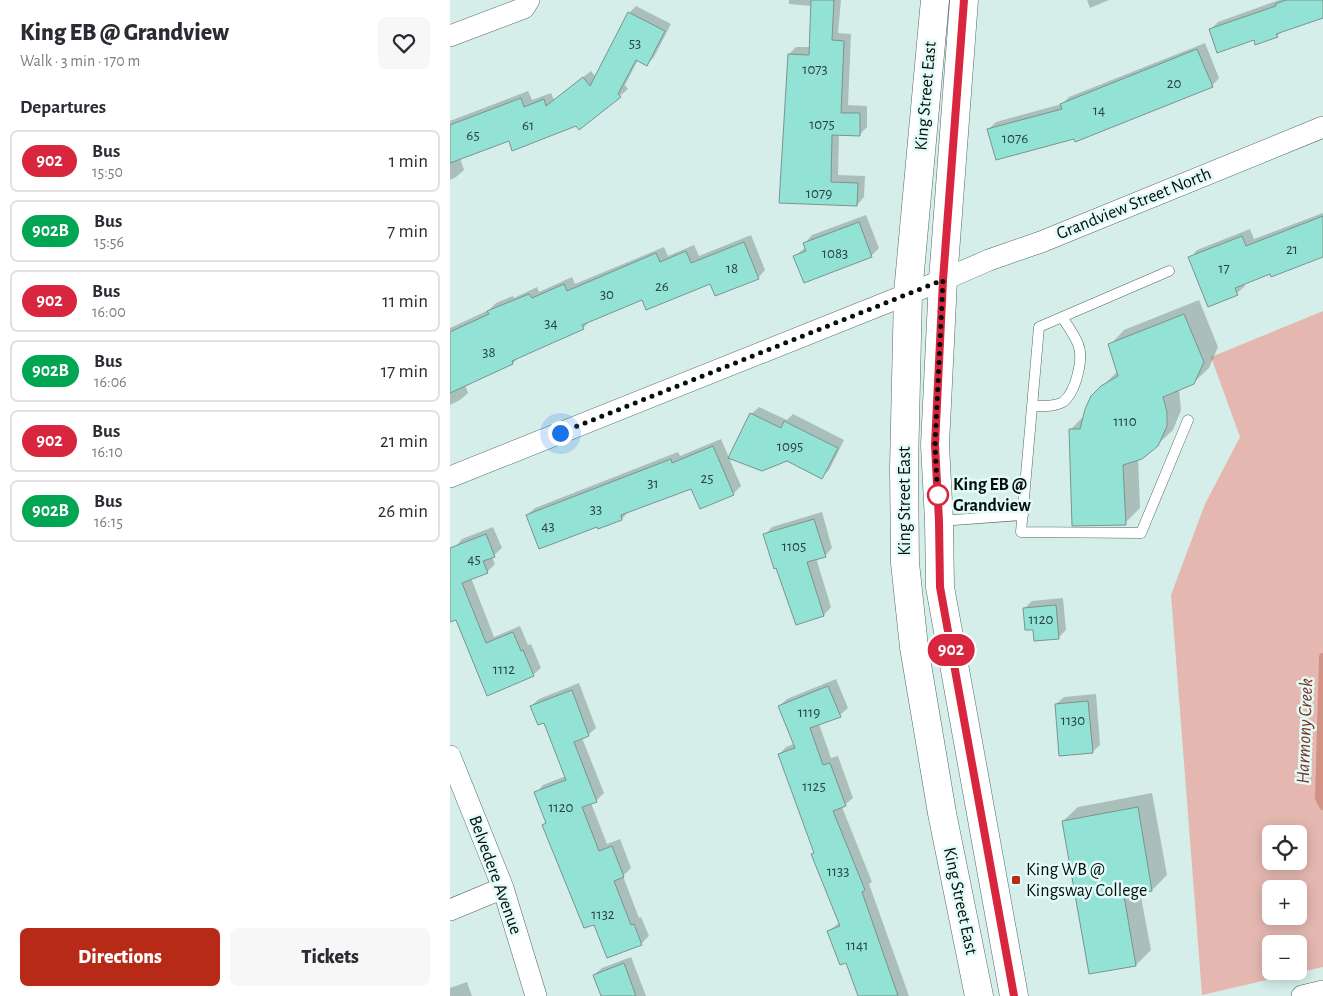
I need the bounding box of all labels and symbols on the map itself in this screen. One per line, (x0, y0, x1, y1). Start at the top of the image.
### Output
house number: 53 (629, 36, 641, 51)
street label: King Street East (912, 40, 940, 151)
house number: 1073 (802, 62, 828, 77)
house number: 20 (1167, 76, 1181, 91)
house number: 14 (1093, 103, 1105, 118)
house number: 1075 (809, 117, 835, 132)
house number: 61 (522, 118, 534, 133)
house number: 65 (466, 128, 480, 143)
house number: 1076 (1002, 131, 1028, 146)
street label: Grandview Street North (1054, 165, 1214, 243)
house number: 1079 (806, 186, 832, 201)
house number: 21 (1286, 242, 1298, 257)
house number: 1083 (822, 246, 848, 261)
house number: 18 (726, 261, 738, 276)
house number: 17 (1218, 261, 1230, 276)
house number: 26 (655, 279, 669, 294)
house number: 30 (600, 287, 614, 302)
house number: 34 (544, 316, 558, 331)
house number: 38 (482, 345, 496, 360)
house number: 1110 (1113, 414, 1137, 429)
your location (548, 421, 573, 446)
house number: 1095 (777, 439, 803, 454)
street label: King Street East (896, 446, 914, 556)
house number: 25 (700, 471, 714, 486)
house number: 31 (647, 476, 659, 491)
place label: King EB @ Grandview (953, 476, 1031, 515)
marker: King EB @ Grandview (927, 484, 949, 506)
house number: 33 (590, 502, 602, 517)
house number: 43 (541, 519, 555, 534)
house number: 1105 (782, 539, 806, 554)
house number: 45 (467, 552, 481, 567)
house number: 1120 (1028, 612, 1054, 627)
line badge: 902 (922, 634, 980, 666)
house number: 1112 (493, 662, 515, 677)
water label: Harmony Creek (1294, 678, 1316, 784)
house number: 1119 (798, 705, 820, 720)
house number: 1130 (1061, 713, 1085, 728)
house number: 1125 (802, 779, 826, 794)
house number: 1120 (548, 800, 574, 815)
street label: Belvedere Avenue (465, 813, 525, 937)
street label: King Street East (940, 846, 980, 957)
place label: King WB @ Kingsway College (1026, 861, 1147, 900)
house number: 1133 (827, 864, 849, 879)
marker: King WB @ Kingsway College (1010, 874, 1022, 886)
house number: 1132 (591, 907, 615, 922)
house number: 1141 (846, 938, 868, 953)

